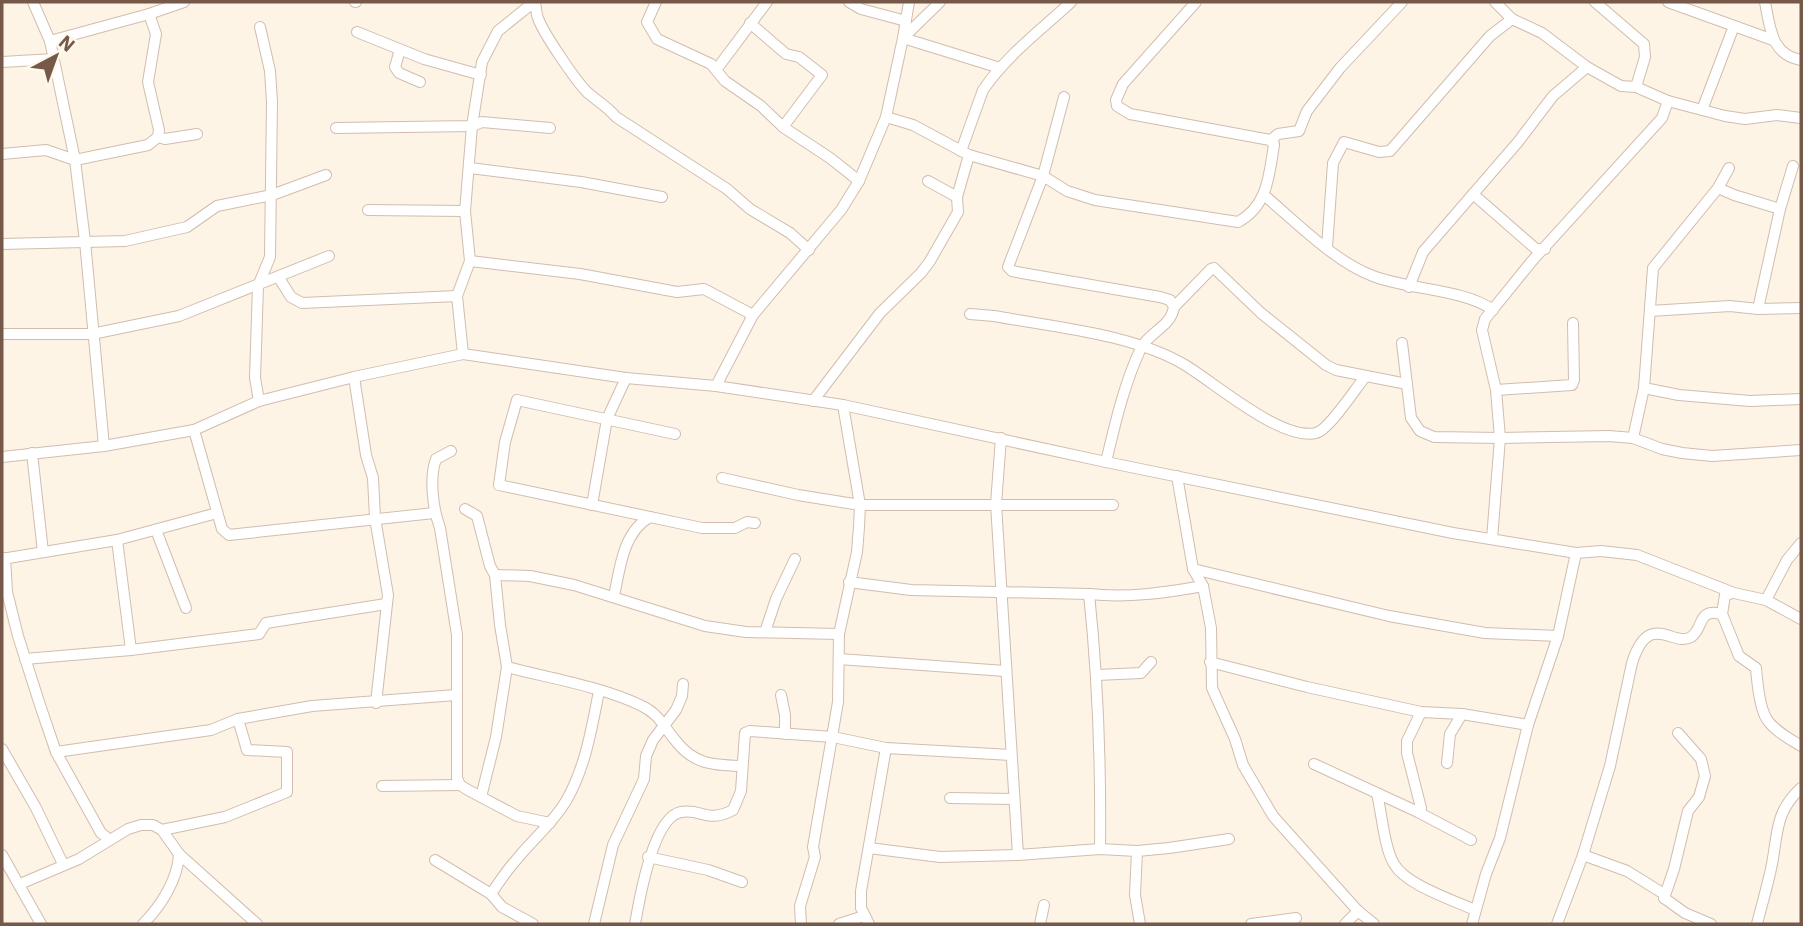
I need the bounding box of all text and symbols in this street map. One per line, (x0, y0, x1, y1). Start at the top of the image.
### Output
north arrow (21, 21, 91, 91)
text: N (54, 30, 80, 57)

